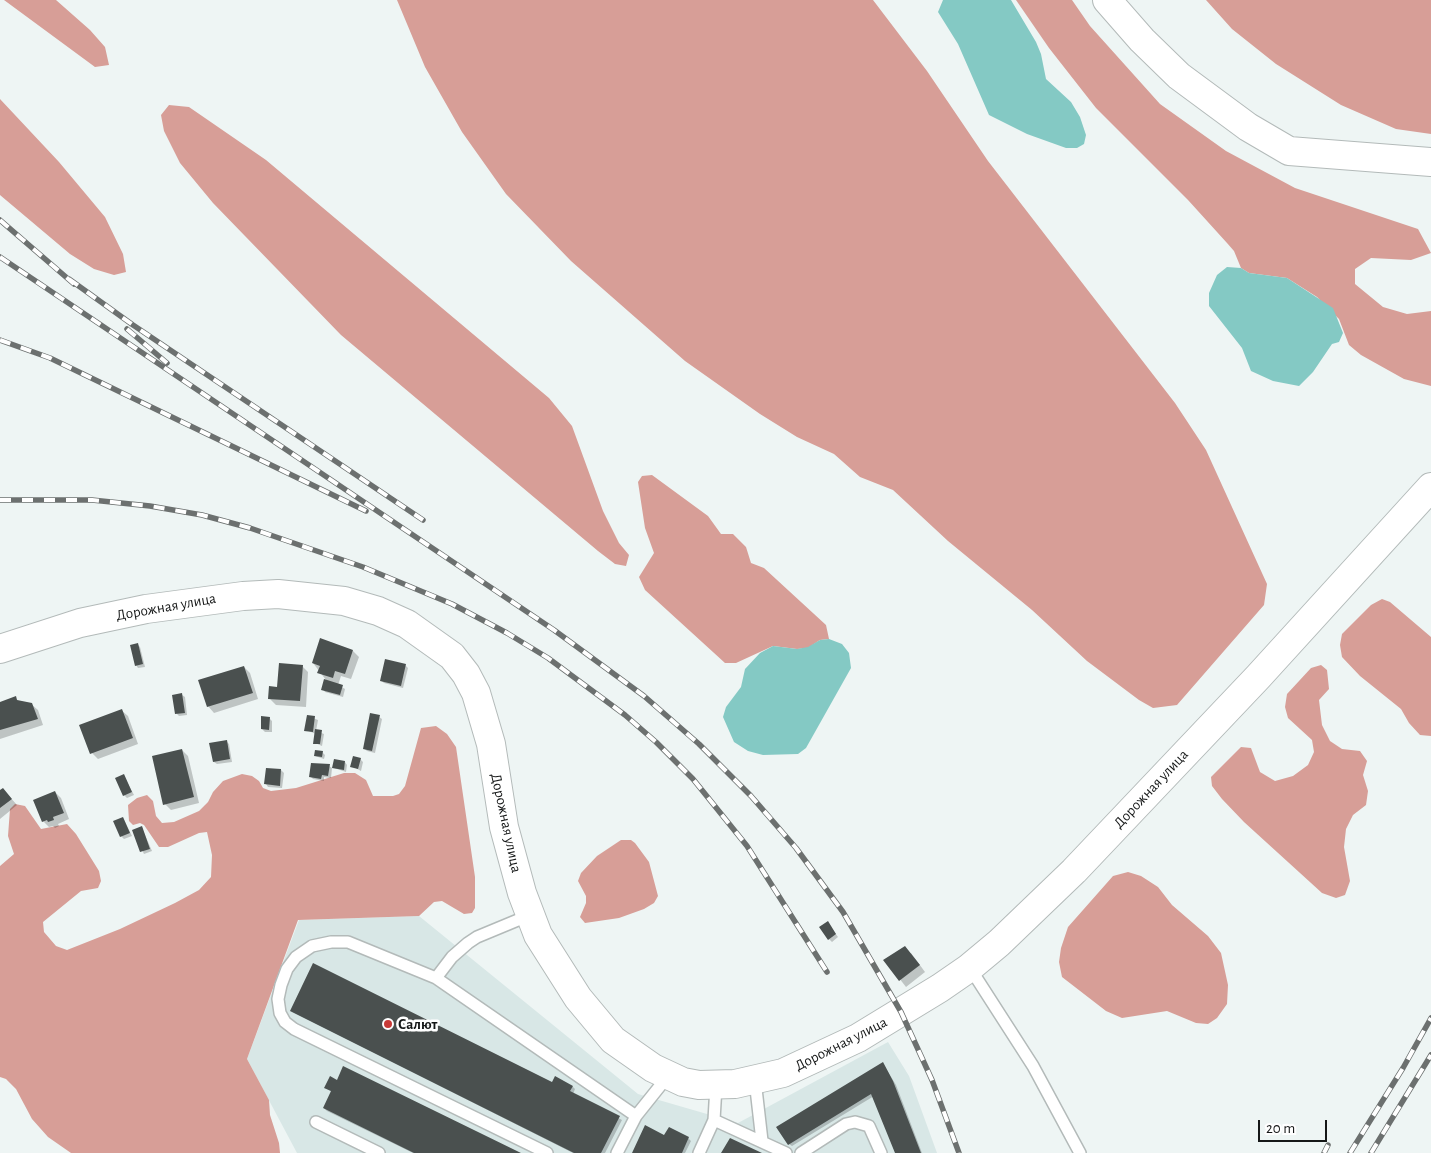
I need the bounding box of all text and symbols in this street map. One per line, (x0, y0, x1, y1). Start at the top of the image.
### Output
street label: Дорожная улица (115, 589, 217, 625)
street label: Дорожная улица (1110, 746, 1192, 832)
street label: Дорожная улица (487, 772, 525, 874)
street label: Дорожная улица (792, 1013, 890, 1075)
place label: Салют (398, 1015, 437, 1033)
marker: Салют (382, 1018, 394, 1030)
scale bar (1261, 1110, 1330, 1142)
text: 20 m (1266, 1121, 1295, 1136)

